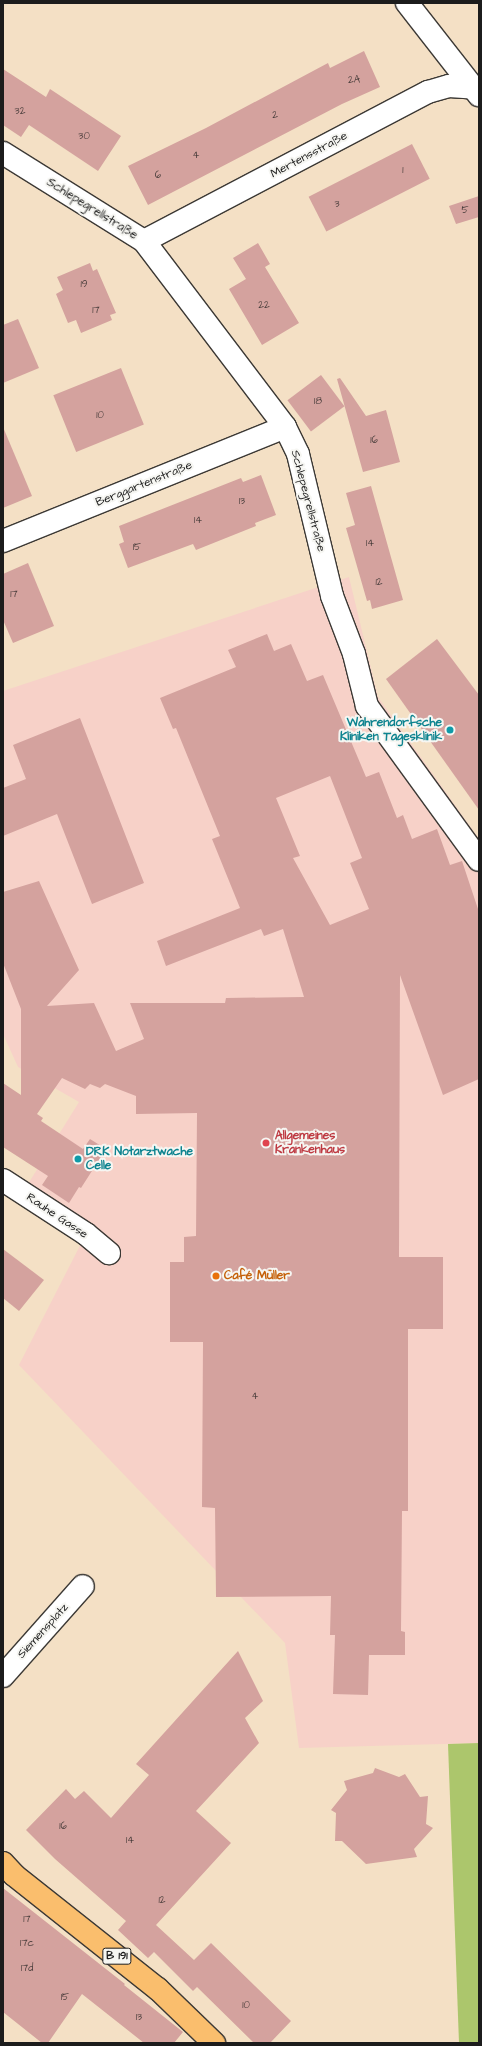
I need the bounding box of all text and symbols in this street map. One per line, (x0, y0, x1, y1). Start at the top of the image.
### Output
house number: 2A (348, 75, 360, 87)
house number: 32 (15, 106, 25, 118)
house number: 2 (272, 110, 278, 122)
street label: Mertensstraße (268, 129, 350, 181)
house number: 30 (78, 131, 90, 143)
house number: 4 (193, 150, 199, 162)
house number: 1 (402, 165, 404, 177)
house number: 6 (155, 170, 161, 182)
street label: Schlepegrellstraße (44, 175, 140, 243)
house number: 3 (334, 199, 340, 211)
house number: 5 (461, 205, 469, 217)
house number: 19 (81, 279, 87, 291)
house number: 22 (258, 300, 270, 312)
house number: 17 (92, 305, 100, 317)
house number: 18 (314, 396, 322, 408)
house number: 10 (96, 410, 104, 422)
house number: 16 (370, 435, 378, 447)
street label: Schlepegrellstraße (288, 449, 328, 553)
street label: Berggartenstraße (94, 458, 194, 510)
house number: 13 (239, 496, 245, 508)
house number: 14 (194, 515, 202, 527)
house number: 14 (366, 538, 374, 550)
house number: 15 (133, 542, 141, 554)
house number: 12 (375, 577, 383, 589)
house number: 17 (10, 589, 18, 601)
place label: Wahrendorfsche Kliniken Tagesklinik (340, 716, 442, 744)
marker: Wahrendorfsche Kliniken Tagesklinik (445, 725, 455, 735)
place label: Allgemeines Krankenhaus (275, 1129, 345, 1157)
marker: Allgemeines Krankenhaus (260, 1137, 272, 1149)
place label: DRK Notarztwache Celle (86, 1145, 193, 1173)
marker: DRK Notarztwache Celle (73, 1154, 83, 1164)
street label: Rauhe Gasse (24, 1190, 90, 1242)
place label: Café Müller (224, 1269, 290, 1283)
marker: Café Müller (211, 1271, 221, 1281)
house number: 4 (252, 1391, 258, 1403)
street label: Siemensplatz (14, 1600, 72, 1662)
house number: 16 (59, 1821, 67, 1833)
house number: 14 (126, 1835, 134, 1847)
house number: 12 (158, 1895, 166, 1907)
house number: 17 (23, 1914, 31, 1926)
house number: 17c (20, 1938, 34, 1950)
road number: B 191 (102, 1947, 132, 1965)
house number: 17d (21, 1963, 33, 1975)
house number: 15 (61, 1992, 69, 2004)
house number: 10 (242, 2000, 250, 2012)
house number: 13 (136, 2012, 142, 2024)

